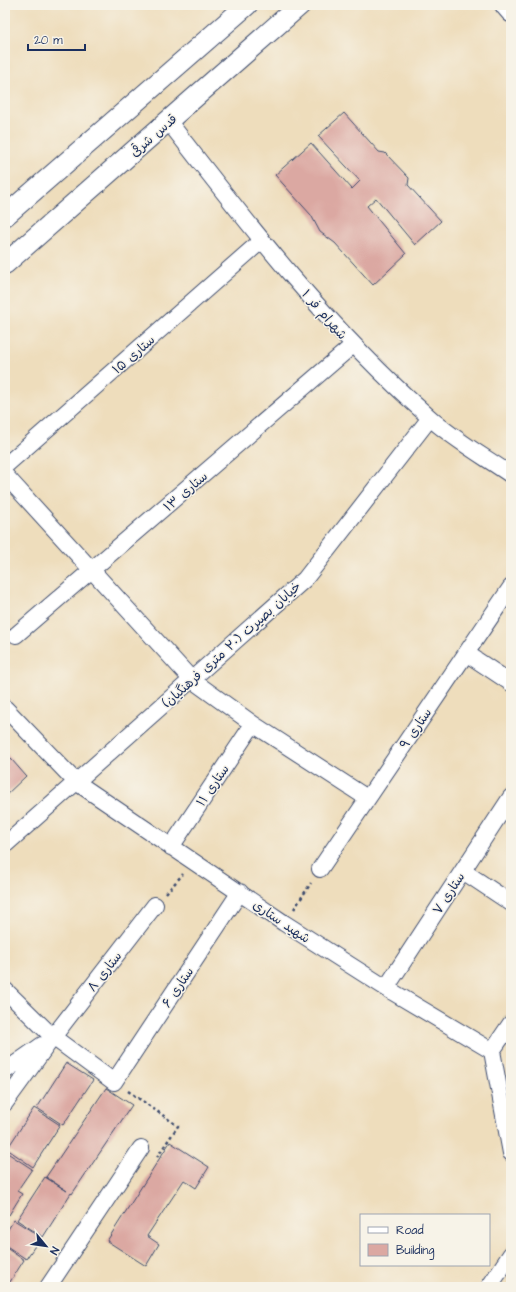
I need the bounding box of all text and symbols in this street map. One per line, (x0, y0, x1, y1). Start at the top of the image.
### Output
scale bar (28, 26, 85, 52)
text: 20 m (34, 32, 63, 49)
street label: قدس شرقی (126, 110, 181, 161)
street label: شهرام فر ۱ (297, 286, 351, 344)
street label: ستاری ۱۵ (108, 331, 159, 378)
street label: ستاری ۱۳ (160, 468, 212, 516)
street label: خیابان بصیرت (۲۰ متری فرهنگیان) (158, 578, 305, 712)
street label: ستاری ۹ (396, 705, 436, 753)
street label: ستاری ۱۱ (192, 761, 233, 810)
street label: ستاری ۷ (429, 869, 469, 918)
street label: شهید ستاری (249, 896, 314, 948)
street label: ستاری ۸ (83, 948, 126, 996)
street label: ستاری ۶ (158, 964, 198, 1011)
legend (360, 1214, 490, 1266)
text: Road (396, 1222, 424, 1239)
north arrow (26, 1226, 66, 1266)
text: Building (396, 1242, 434, 1260)
text: N (46, 1244, 63, 1257)

